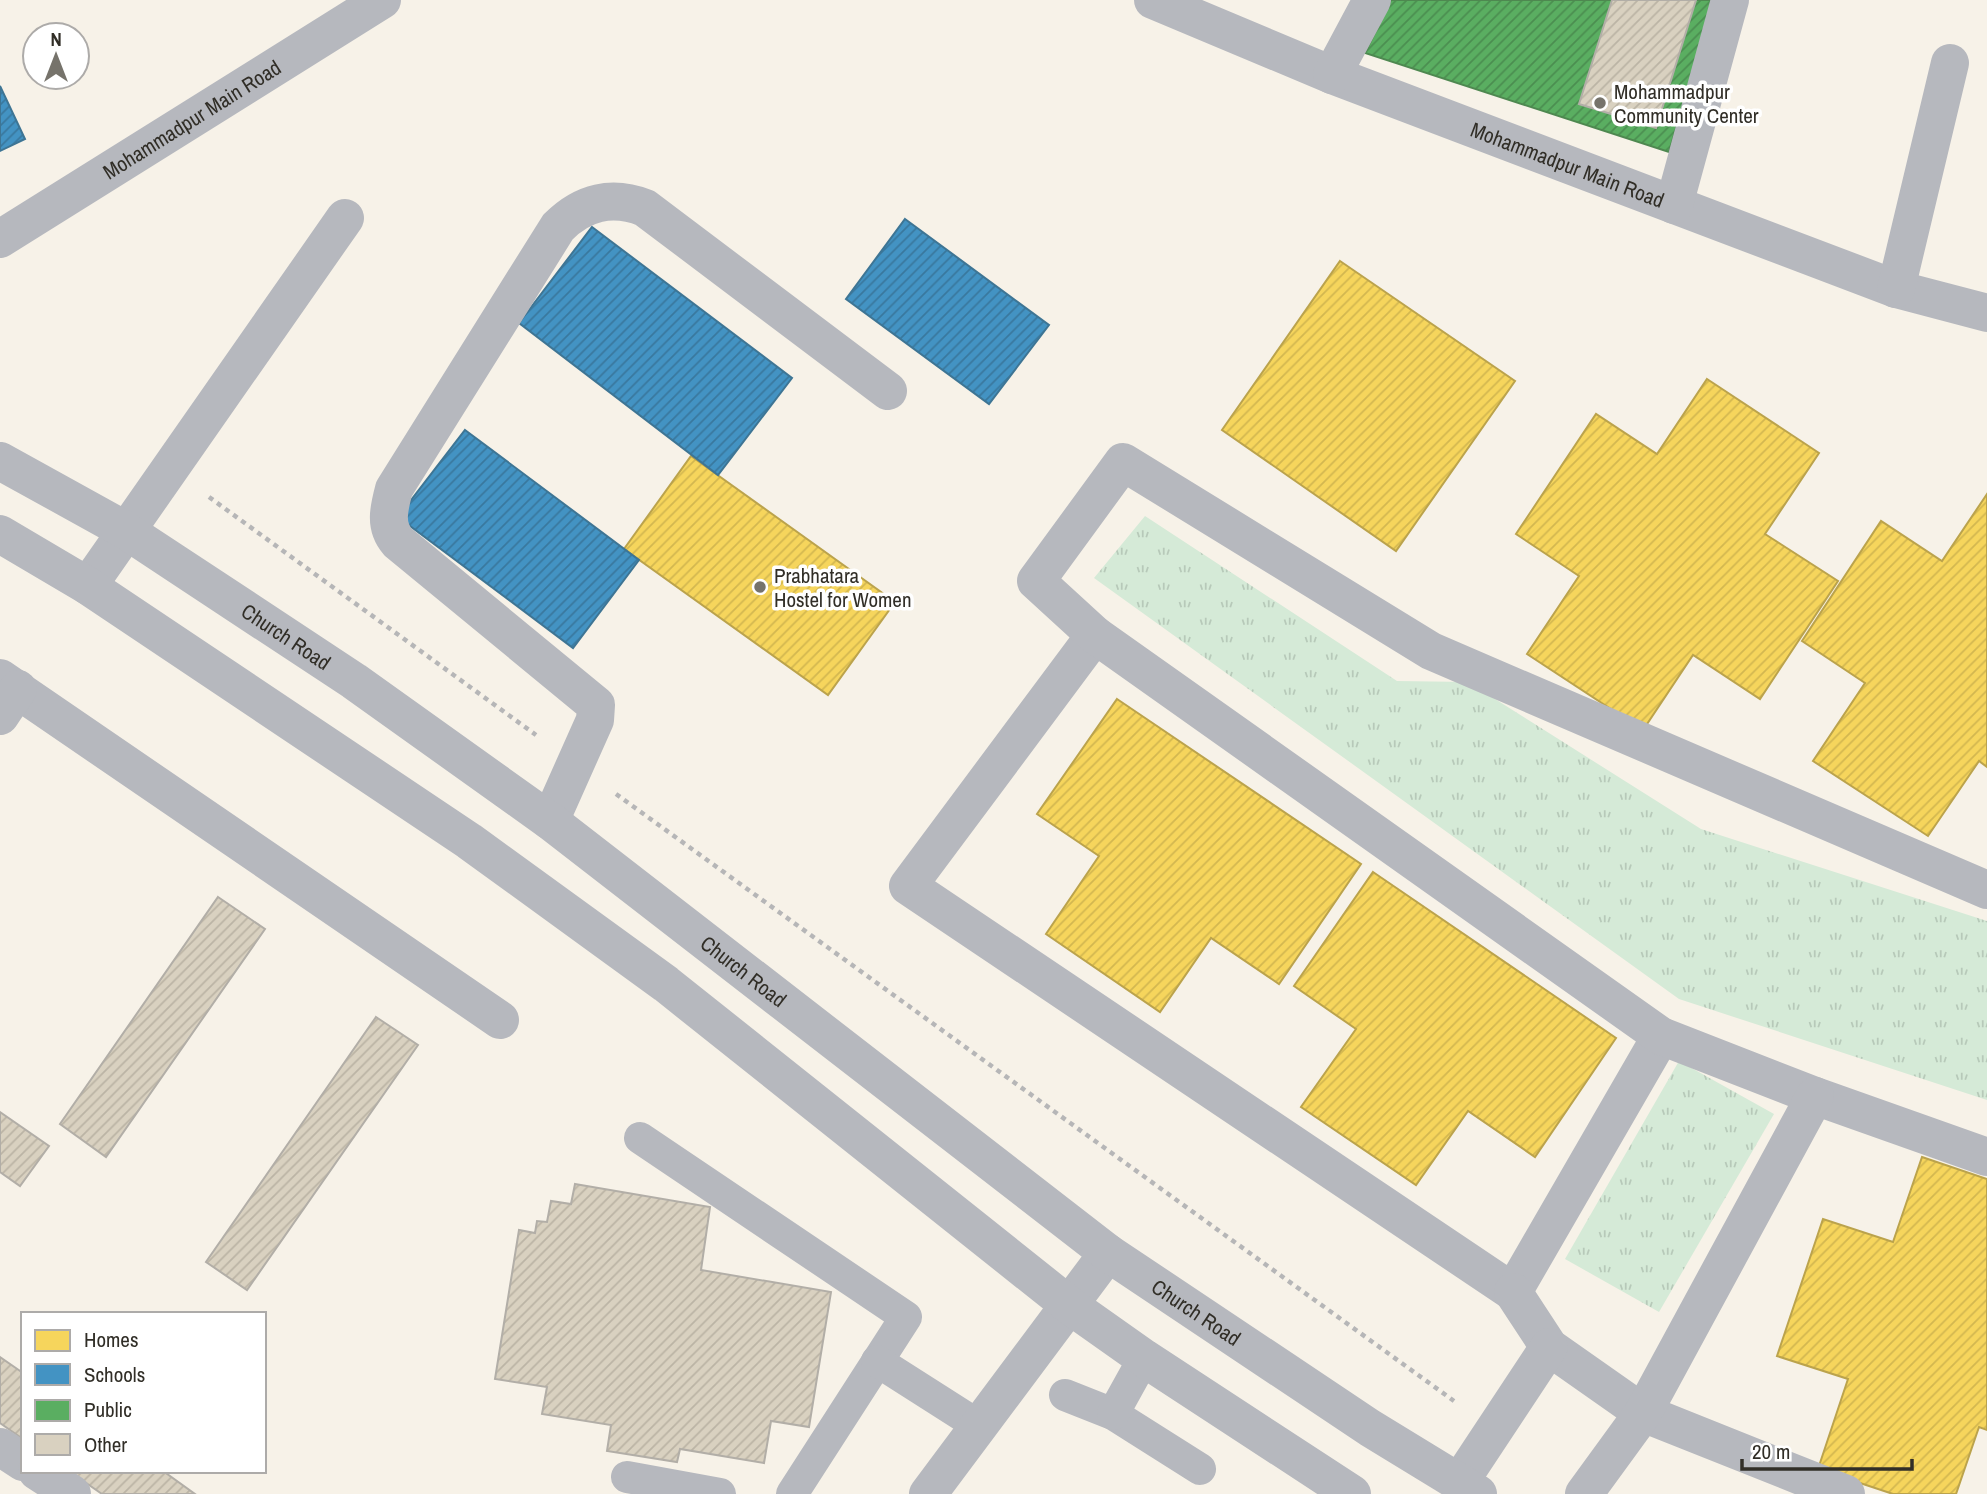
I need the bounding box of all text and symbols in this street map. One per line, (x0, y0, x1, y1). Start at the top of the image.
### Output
north arrow (21, 21, 91, 91)
text: N (50, 26, 62, 52)
street label: Mohammadpur Main Road (97, 53, 286, 186)
place label: Mohammadpur Community Center (1614, 77, 1759, 130)
marker: Mohammadpur Community Center (1592, 95, 1608, 111)
street label: Mohammadpur Main Road (1467, 114, 1668, 214)
place label: Prabhatara Hostel for Women (774, 561, 912, 614)
marker: Prabhatara Hostel for Women (752, 579, 768, 595)
street label: Church Road (236, 596, 337, 676)
street label: Church Road (695, 928, 793, 1014)
street label: Church Road (1146, 1272, 1247, 1352)
legend (21, 1312, 266, 1473)
text: Homes (84, 1325, 139, 1354)
text: Schools (84, 1360, 145, 1389)
text: Public (84, 1395, 132, 1424)
scale bar (1742, 1428, 1912, 1472)
text: Other (84, 1430, 127, 1459)
text: 20 m (1752, 1437, 1790, 1466)

